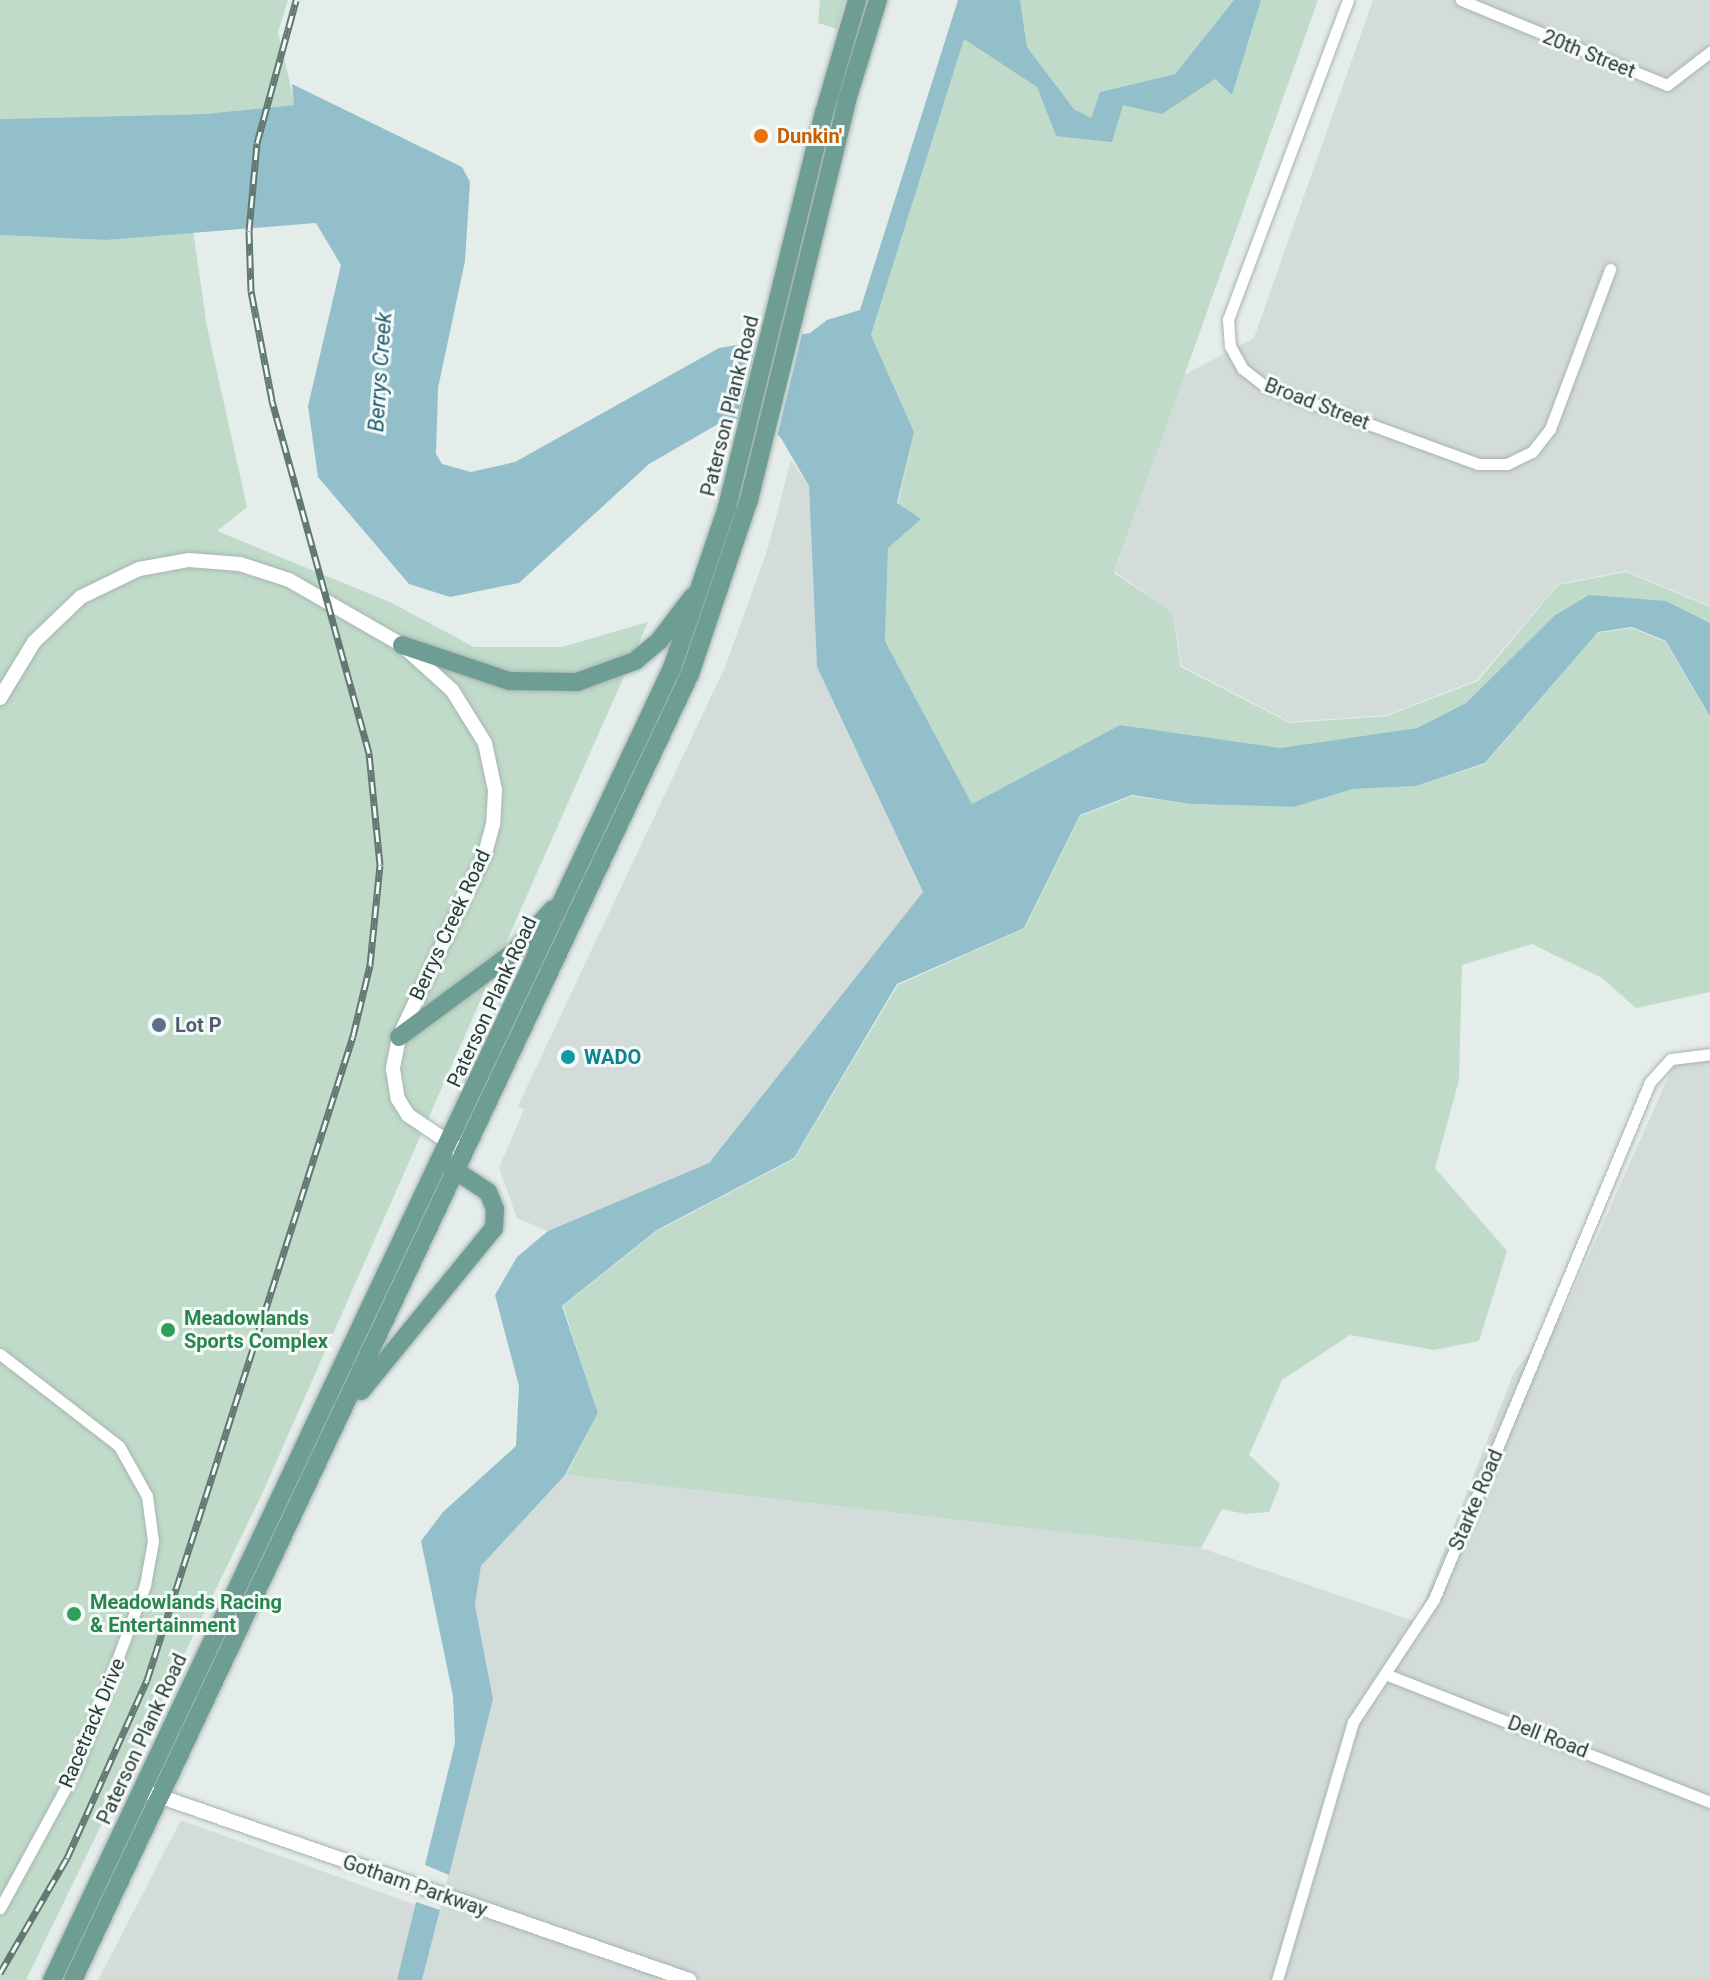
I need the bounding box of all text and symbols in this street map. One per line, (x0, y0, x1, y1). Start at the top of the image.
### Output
street label: 20th Street (1539, 25, 1639, 83)
place label: Dunkin' (777, 124, 842, 148)
marker: Dunkin' (752, 127, 770, 145)
water label: Berrys Creek (363, 311, 397, 433)
street label: Paterson Plank Road (696, 313, 764, 499)
street label: Broad Street (1261, 373, 1373, 435)
street label: Berrys Creek Road (405, 846, 495, 1004)
street label: Paterson Plank Road (442, 913, 542, 1091)
place label: Lot P (175, 1013, 222, 1037)
marker: Lot P (150, 1016, 168, 1034)
place label: WADO (584, 1045, 641, 1069)
marker: WADO (559, 1048, 577, 1066)
place label: Meadowlands Sports Complex (184, 1306, 328, 1353)
marker: Meadowlands Sports Complex (159, 1321, 177, 1339)
street label: Starke Road (1444, 1446, 1508, 1554)
place label: Meadowlands Racing & Entertainment (90, 1590, 282, 1637)
marker: Meadowlands Racing & Entertainment (65, 1605, 83, 1623)
street label: Paterson Plank Road (92, 1650, 192, 1828)
street label: Racetrack Drive (54, 1655, 130, 1791)
street label: Dell Road (1504, 1711, 1592, 1763)
street label: Gotham Parkway (339, 1850, 491, 1922)

